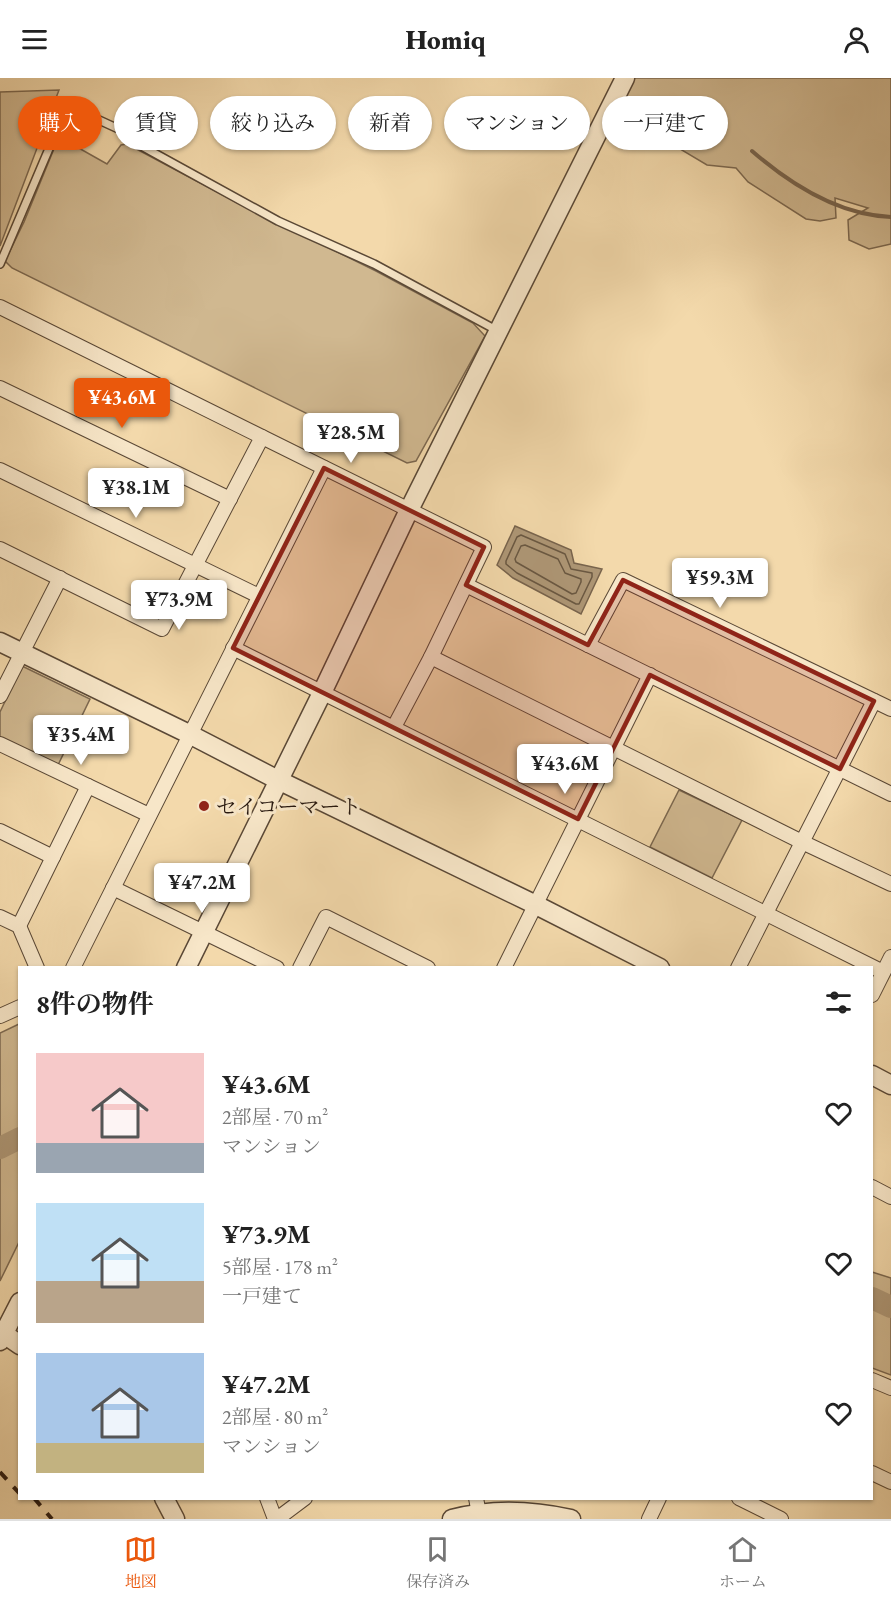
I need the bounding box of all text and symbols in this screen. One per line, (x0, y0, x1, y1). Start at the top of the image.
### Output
text: Homiq (406, 22, 485, 57)
icon: menu (18, 23, 51, 56)
icon: person (840, 23, 873, 56)
chip: 購入 (18, 96, 102, 150)
chip: 賃貸 (114, 96, 198, 150)
chip: 絞り込み (210, 96, 336, 150)
chip: 新着 (348, 96, 432, 150)
chip: マンション (444, 96, 590, 150)
chip: 一戸建て (602, 96, 728, 150)
pin: ¥43.6M (73, 378, 171, 429)
text: ¥43.6M (88, 384, 156, 410)
pin: ¥28.5M (302, 413, 400, 464)
text: ¥28.5M (317, 419, 385, 445)
pin: ¥38.1M (87, 468, 185, 519)
text: ¥38.1M (102, 474, 170, 500)
pin: ¥59.3M (671, 558, 769, 609)
text: ¥59.3M (686, 564, 754, 590)
pin: ¥73.9M (130, 580, 228, 631)
text: ¥73.9M (145, 586, 213, 612)
pin: ¥35.4M (32, 715, 130, 766)
text: ¥35.4M (47, 721, 115, 747)
pin: ¥43.6M (516, 744, 614, 795)
text: ¥43.6M (531, 750, 599, 776)
place label: セイコーマート (216, 793, 362, 820)
marker: セイコーマート (197, 799, 211, 813)
pin: ¥47.2M (153, 863, 251, 914)
text: ¥47.2M (168, 869, 236, 895)
icon: filters (822, 986, 855, 1019)
text: 8件の物件 (36, 987, 154, 1021)
text: ¥43.6M (222, 1067, 311, 1101)
icon: home (84, 1077, 156, 1149)
icon: heart (822, 1097, 855, 1130)
text: 2部屋 · 70 m² (222, 1104, 328, 1130)
text: マンション (222, 1133, 321, 1159)
text: ¥73.9M (222, 1217, 311, 1251)
icon: home (84, 1227, 156, 1299)
icon: heart (822, 1247, 855, 1280)
text: 5部屋 · 178 m² (222, 1254, 338, 1280)
text: 一戸建て (222, 1283, 302, 1309)
text: ¥47.2M (222, 1367, 311, 1401)
icon: home (84, 1377, 156, 1449)
icon: heart (822, 1397, 855, 1430)
text: 2部屋 · 80 m² (222, 1404, 328, 1430)
text: マンション (222, 1433, 321, 1459)
tab: 地図 (124, 1533, 157, 1592)
tab: 保存済み (406, 1533, 470, 1592)
tab: ホーム (719, 1533, 767, 1592)

